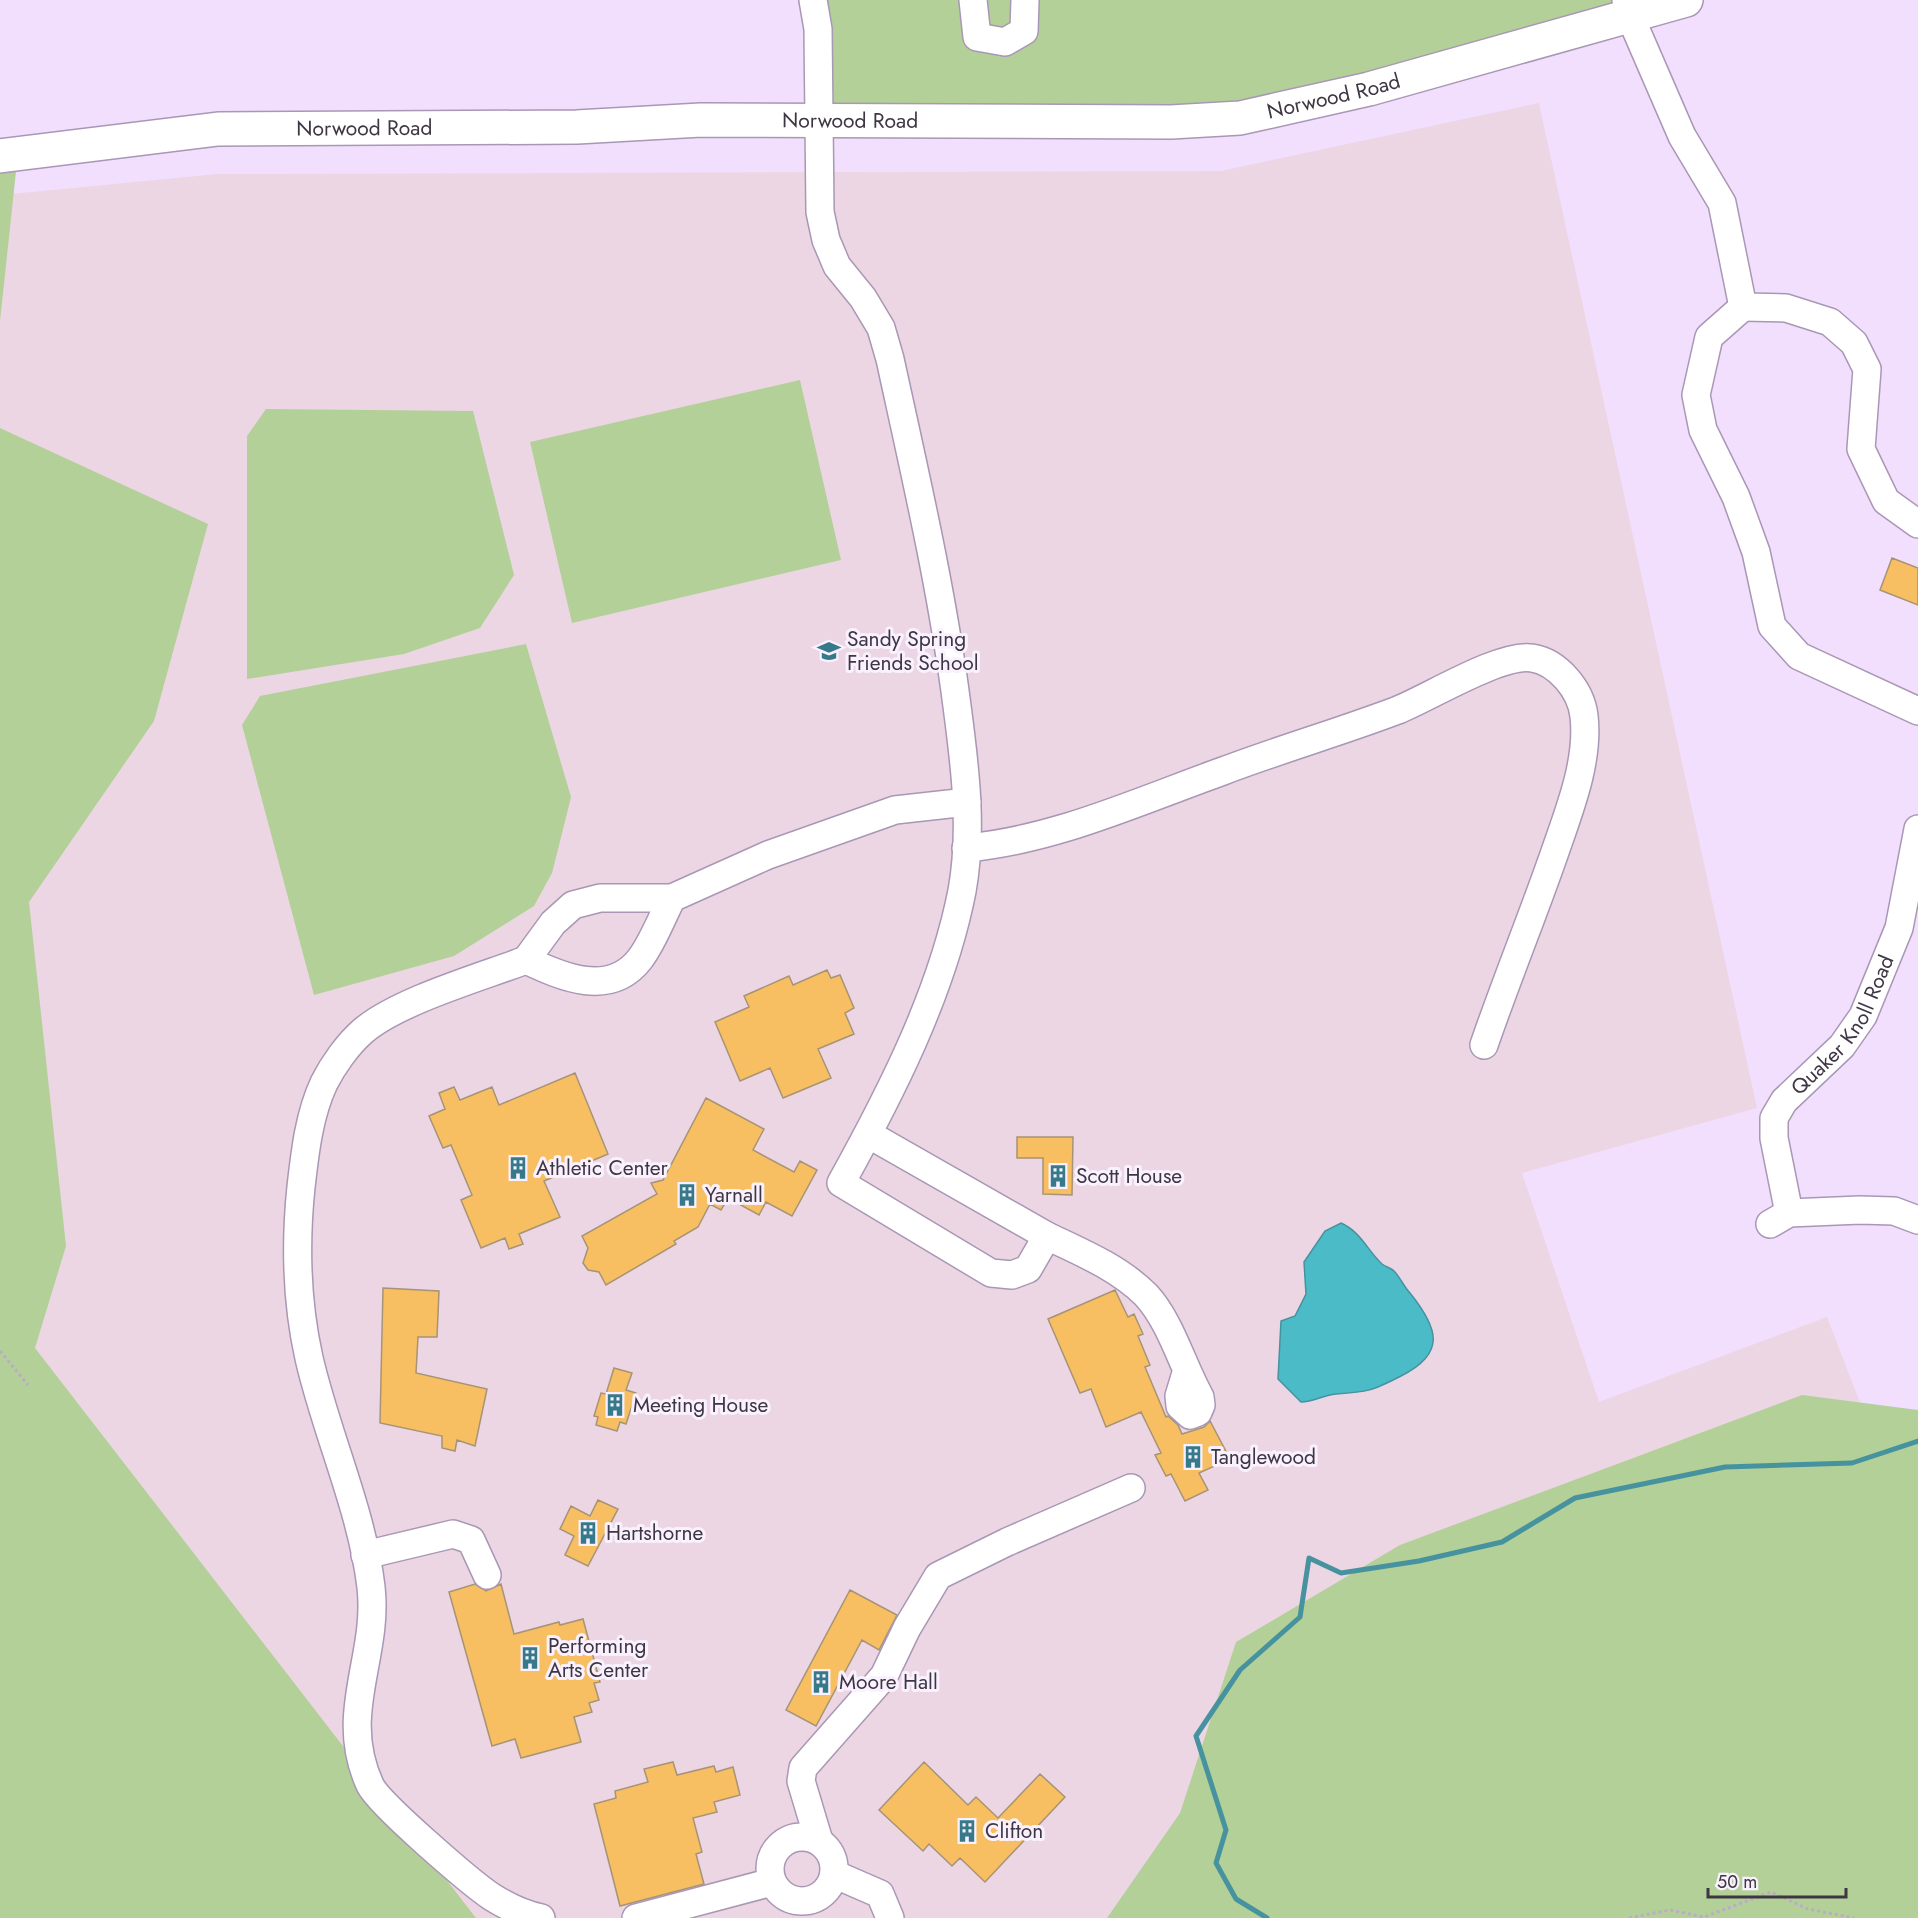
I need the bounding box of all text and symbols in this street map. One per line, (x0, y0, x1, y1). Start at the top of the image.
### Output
street label: Norwood Road (1264, 66, 1404, 127)
street label: Norwood Road (782, 105, 918, 136)
street label: Norwood Road (296, 113, 432, 144)
place label: Sandy Spring Friends School (847, 624, 979, 678)
school or university icon: Sandy Spring Friends School (816, 638, 842, 664)
street label: Quaker Knoll Road (1784, 951, 1901, 1102)
place label: Athletic Center (536, 1153, 668, 1183)
building icon: Athletic Center (505, 1155, 531, 1181)
place label: Scott House (1076, 1161, 1182, 1191)
building icon: Scott House (1045, 1163, 1071, 1189)
place label: Yarnall (705, 1180, 763, 1210)
building icon: Yarnall (674, 1182, 700, 1208)
place label: Meeting House (633, 1390, 768, 1420)
building icon: Meeting House (602, 1392, 628, 1418)
place label: Tanglewood (1211, 1442, 1316, 1472)
building icon: Tanglewood (1180, 1444, 1206, 1470)
place label: Hartshorne (606, 1518, 704, 1548)
building icon: Hartshorne (575, 1520, 601, 1546)
place label: Performing Arts Center (548, 1631, 649, 1685)
building icon: Performing Arts Center (517, 1645, 543, 1671)
place label: Moore Hall (839, 1667, 938, 1697)
building icon: Moore Hall (808, 1669, 834, 1695)
place label: Clifton (985, 1816, 1043, 1846)
building icon: Clifton (954, 1818, 980, 1844)
scale bar (1708, 1861, 1846, 1899)
text: 50 m (1717, 1869, 1757, 1895)

